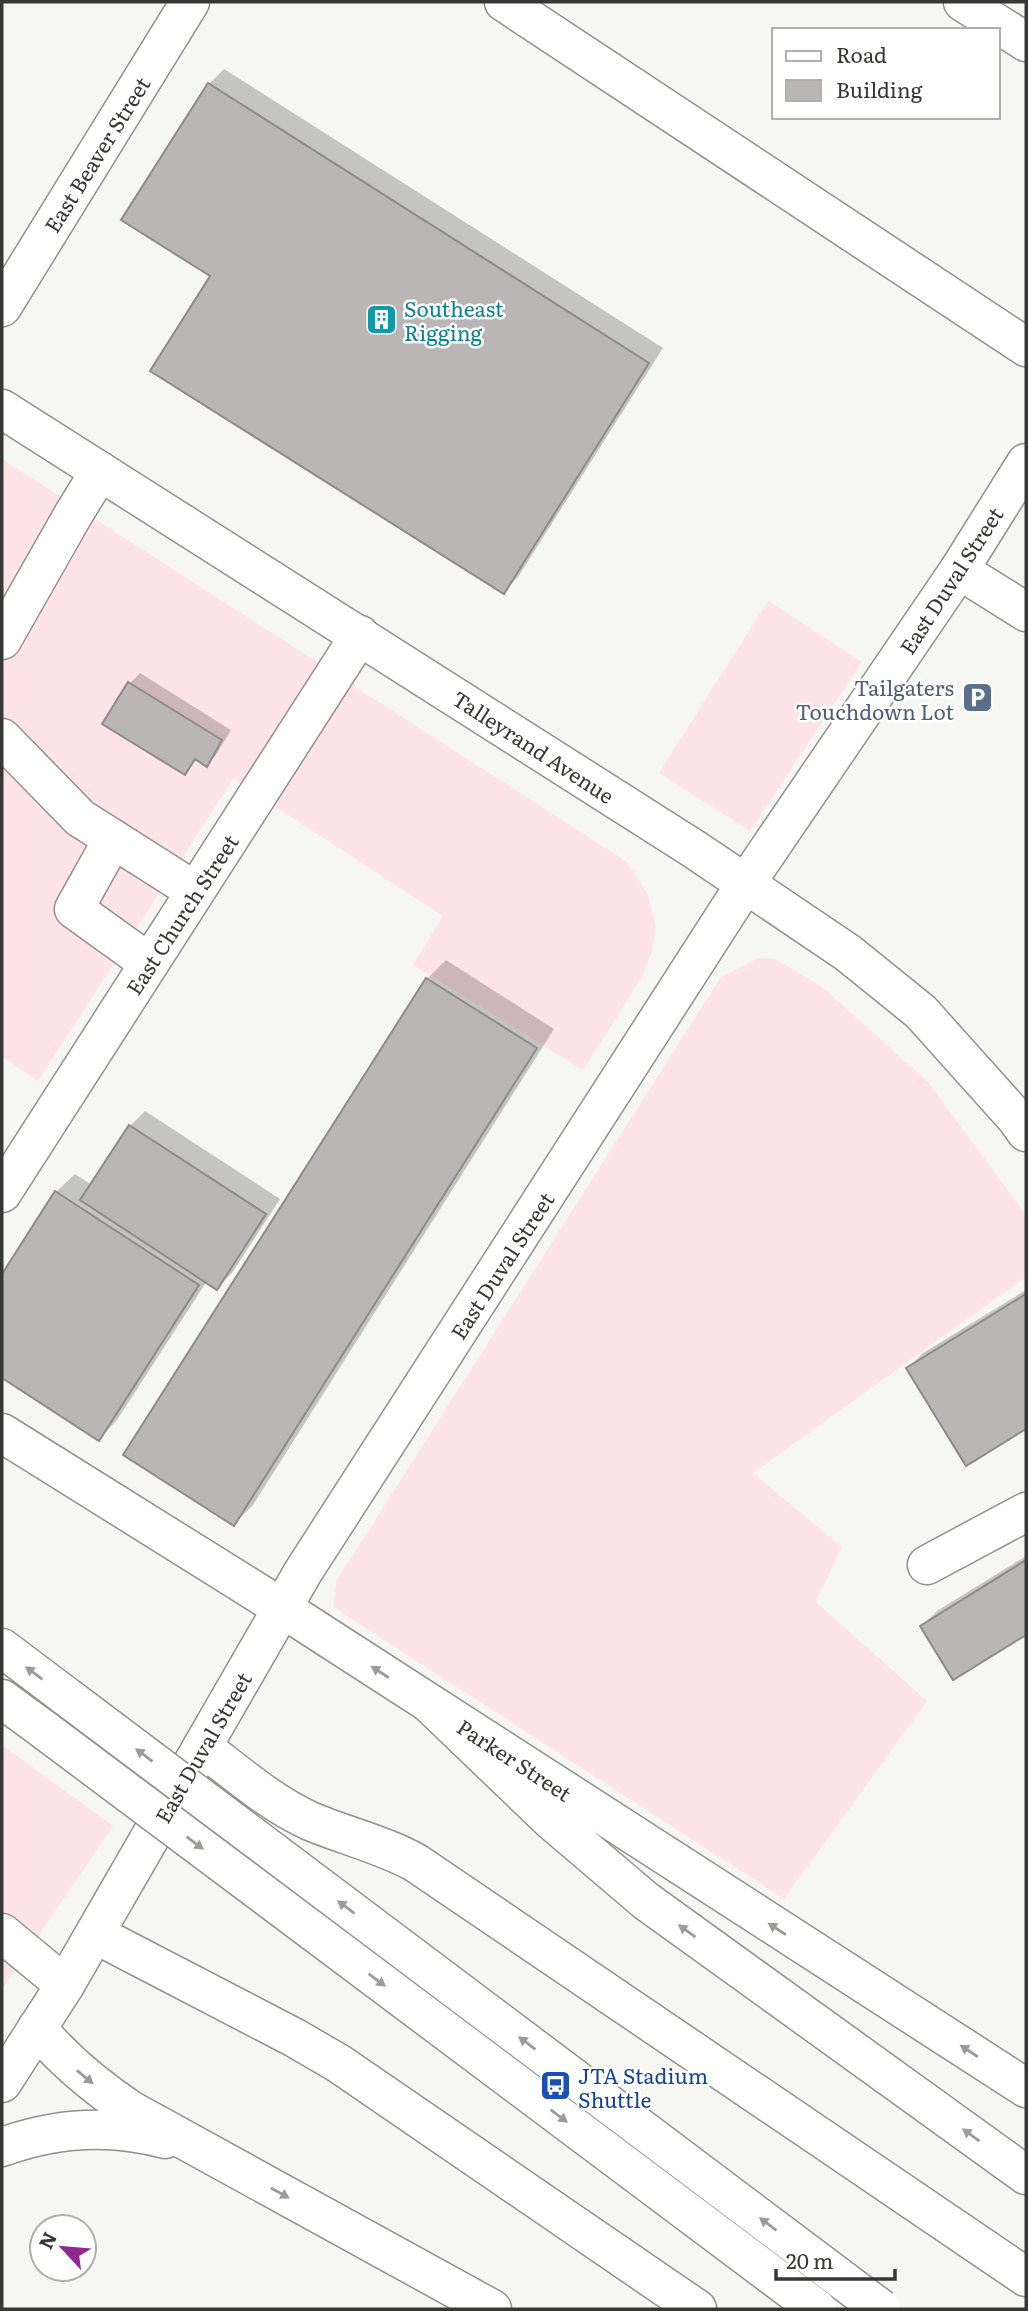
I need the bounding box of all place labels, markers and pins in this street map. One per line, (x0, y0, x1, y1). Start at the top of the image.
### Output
place label: Southeast Rigging (404, 292, 504, 347)
building icon: Southeast Rigging (364, 302, 398, 336)
place label: Tailgaters Touchdown Lot (796, 671, 955, 726)
parking icon: Tailgaters Touchdown Lot (960, 681, 994, 715)
place label: JTA Stadium Shuttle (578, 2059, 708, 2114)
bus stop icon: JTA Stadium Shuttle (538, 2069, 572, 2103)

